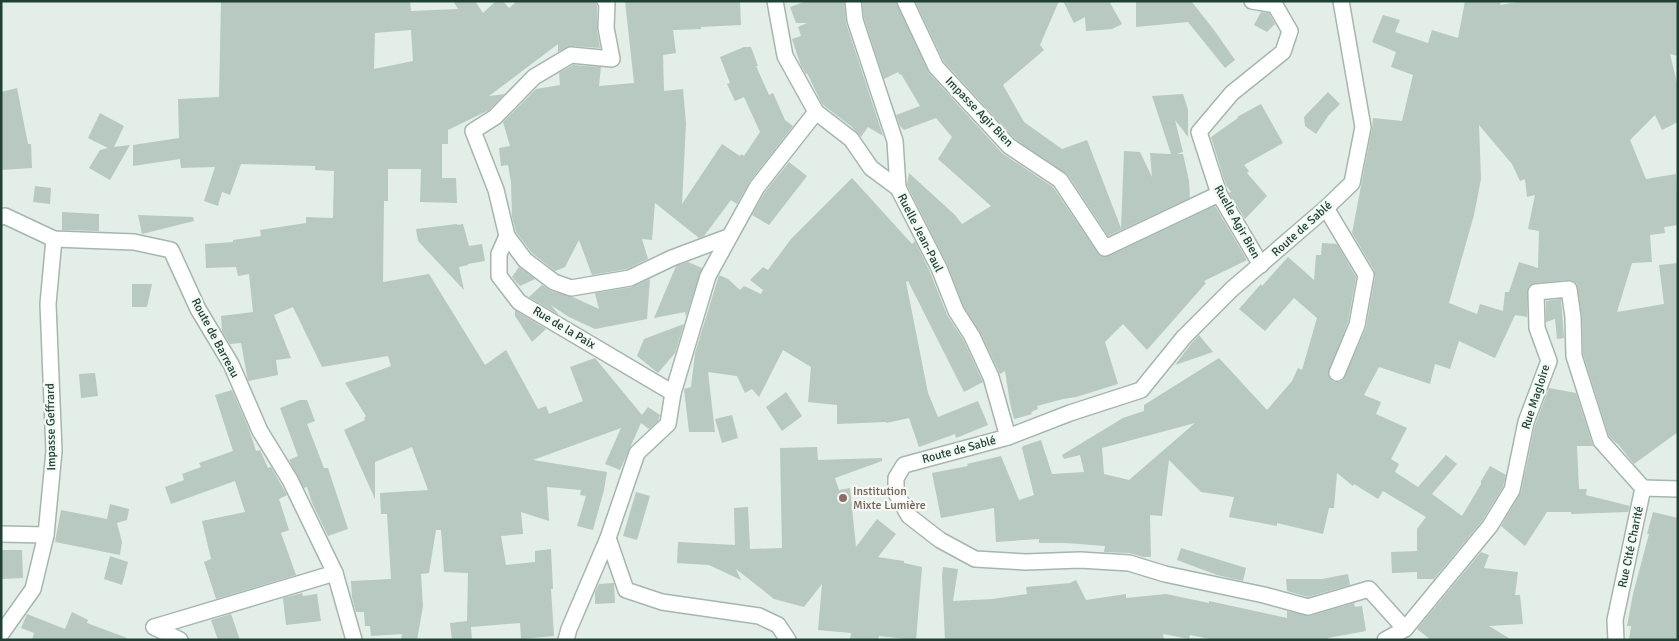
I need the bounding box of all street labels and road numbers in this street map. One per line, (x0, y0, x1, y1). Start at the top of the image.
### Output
street label: Impasse Agir Bien (942, 74, 1016, 150)
street label: Ruelle Agir Bien (1211, 183, 1263, 261)
street label: Ruelle Jean-Paul (894, 191, 946, 275)
street label: Route de Sablé (1269, 198, 1335, 260)
street label: Route de Barreau (188, 296, 242, 380)
street label: Rue de la Paix (530, 303, 599, 353)
street label: Rue Magloire (1518, 363, 1554, 431)
street label: Impasse Geffrard (43, 383, 59, 471)
street label: Route de Sablé (920, 433, 998, 467)
street label: Rue Cité Charité (1615, 505, 1647, 589)

